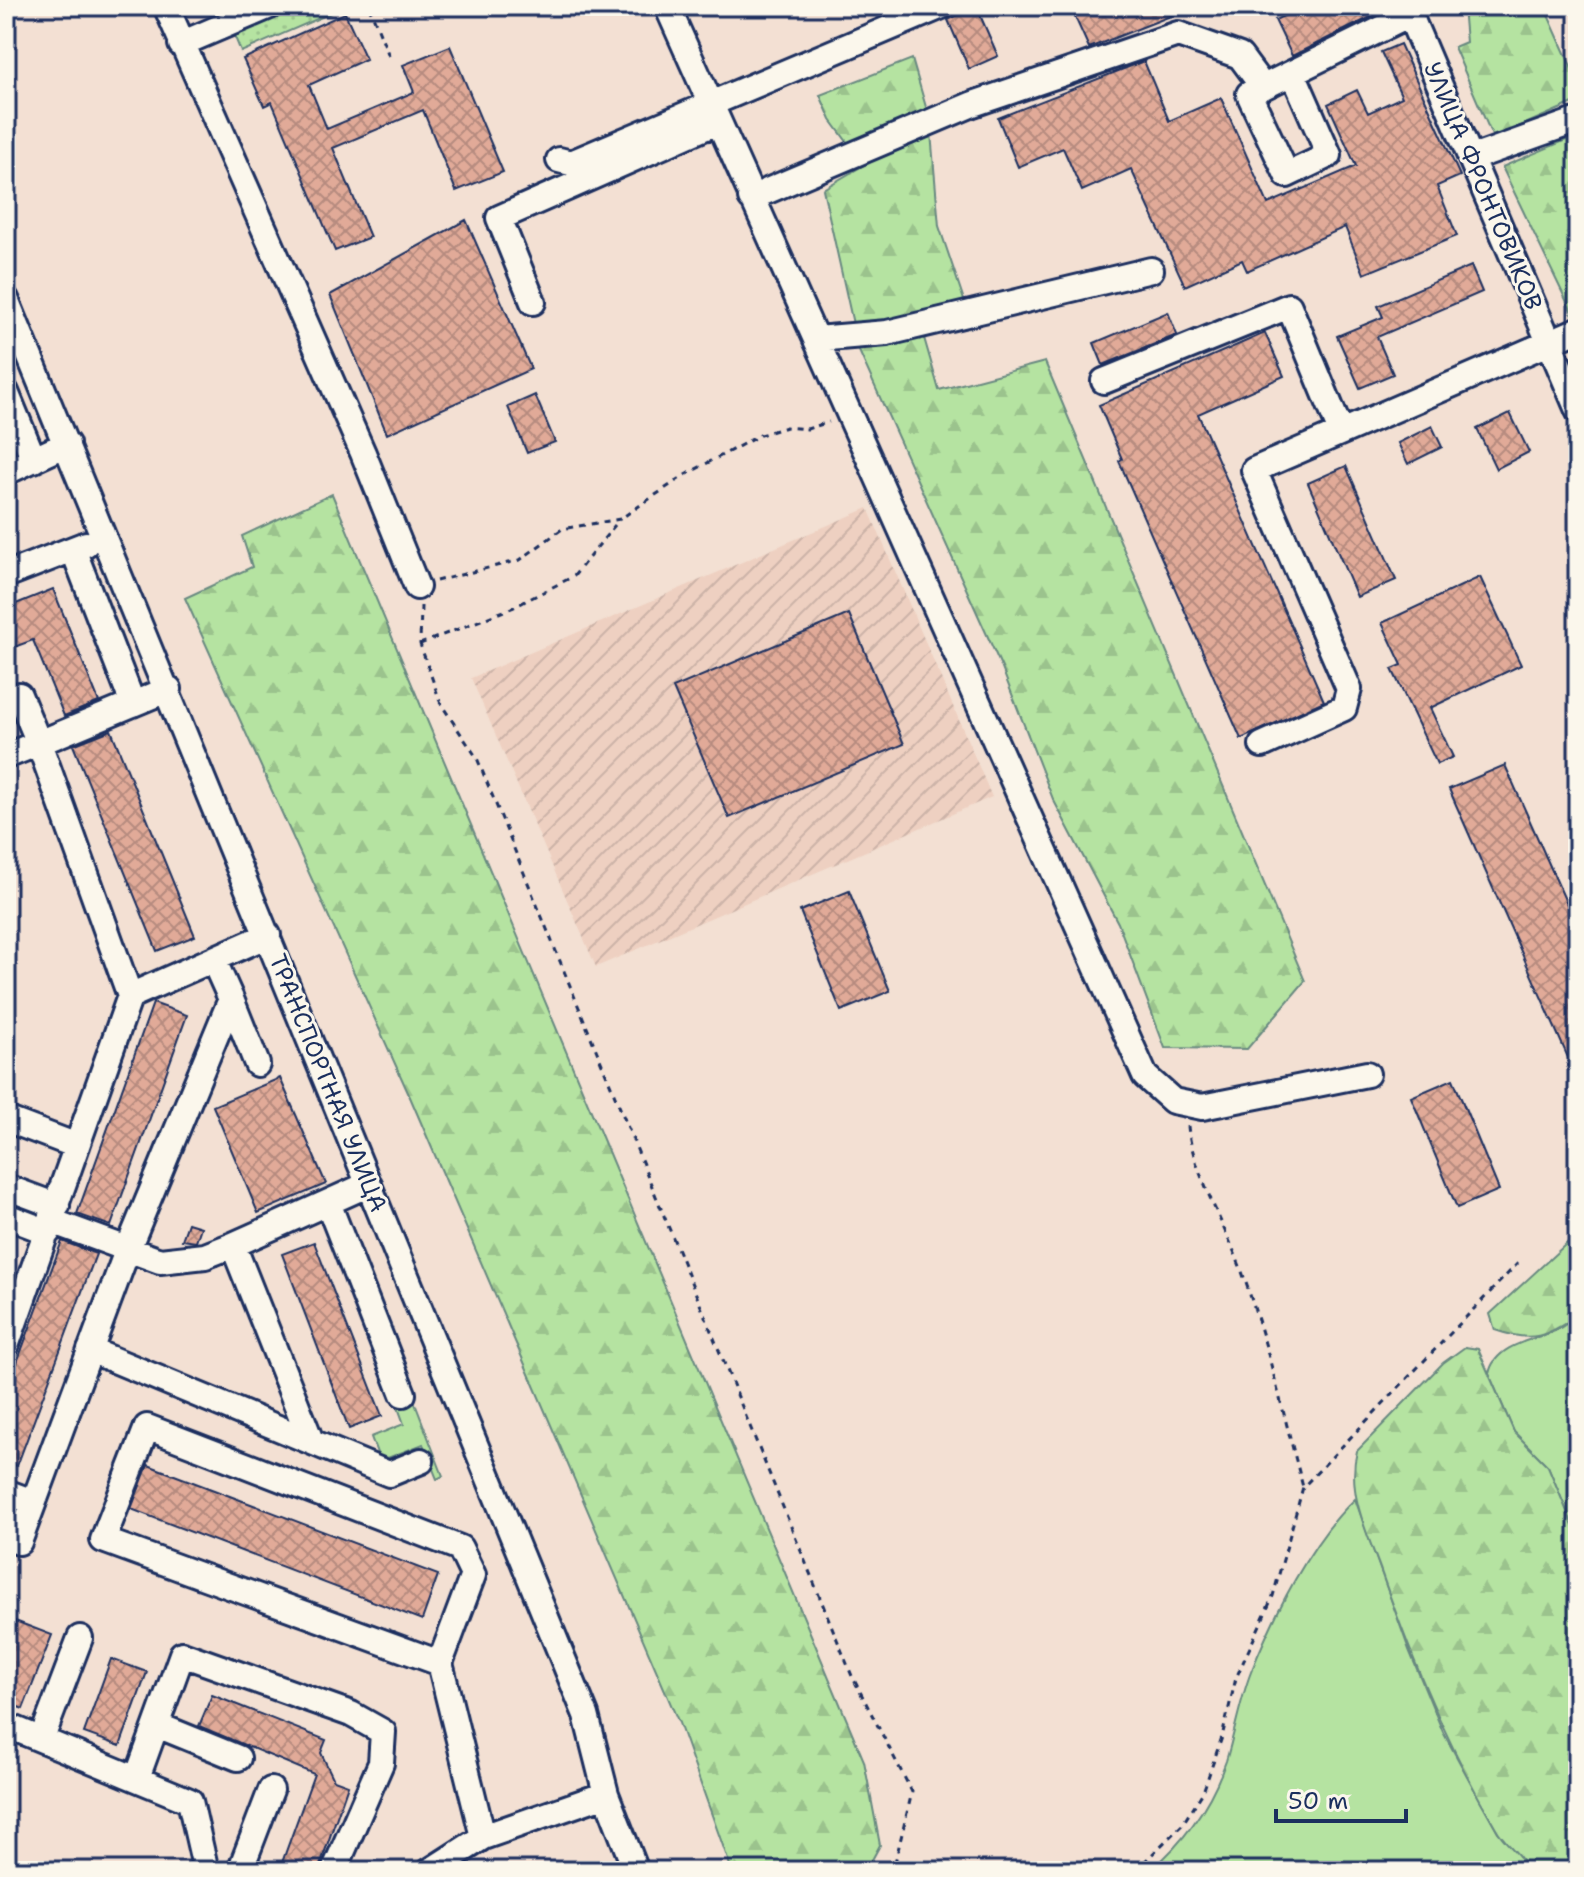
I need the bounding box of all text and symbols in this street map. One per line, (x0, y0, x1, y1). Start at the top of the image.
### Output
street label: УЛИЦА ФРОНТОВИКОВ (1416, 57, 1550, 315)
street label: ТРАНСПОРТНАЯ УЛИЦА (262, 949, 394, 1217)
scale bar (1276, 1773, 1406, 1823)
text: 50 m (1288, 1785, 1348, 1817)

